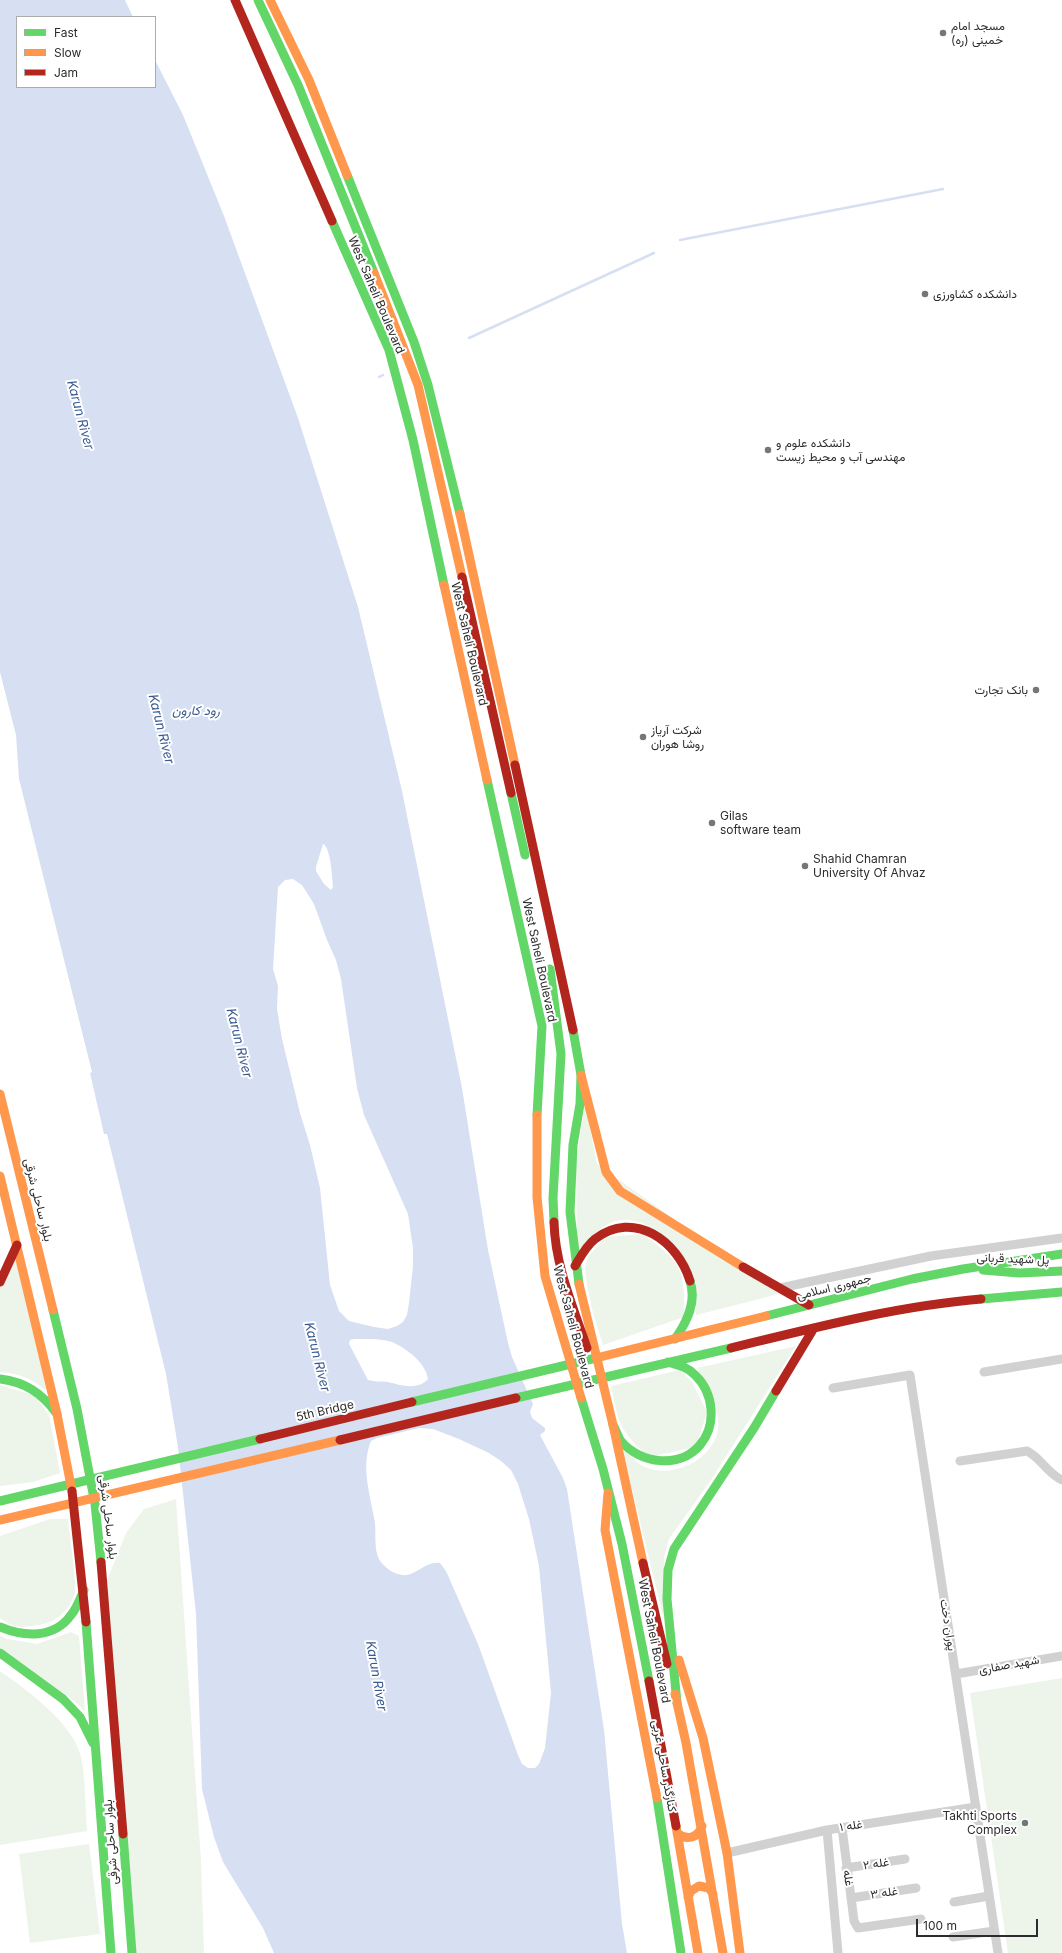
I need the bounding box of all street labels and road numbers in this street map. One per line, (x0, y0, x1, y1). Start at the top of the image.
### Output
street label: West Saheli Boulevard (345, 234, 407, 356)
street label: West Saheli Boulevard (448, 581, 490, 707)
street label: West Saheli Boulevard (519, 897, 559, 1023)
street label: بلوار ساحلی شرقی (21, 1157, 55, 1243)
street label: پل شهید قربانی (976, 1251, 1050, 1267)
street label: West Saheli Boulevard (550, 1264, 596, 1390)
street label: جمهوری اسلامی (795, 1271, 873, 1303)
street label: 5th Bridge (295, 1397, 355, 1425)
street label: بلوار ساحلی شرقی (96, 1474, 120, 1560)
street label: West Saheli Boulevard (635, 1578, 673, 1704)
street label: پوران دخت (937, 1598, 959, 1652)
street label: شهید صفاری (978, 1653, 1040, 1677)
street label: کنارگذر ساحلی غربی (649, 1719, 679, 1813)
street label: بلوار ساحلی شرقی (101, 1799, 121, 1885)
street label: غله ۱ (838, 1817, 864, 1835)
street label: غله ۲ (862, 1855, 890, 1873)
street label: غله (840, 1869, 856, 1887)
street label: غله ۳ (869, 1884, 899, 1902)

